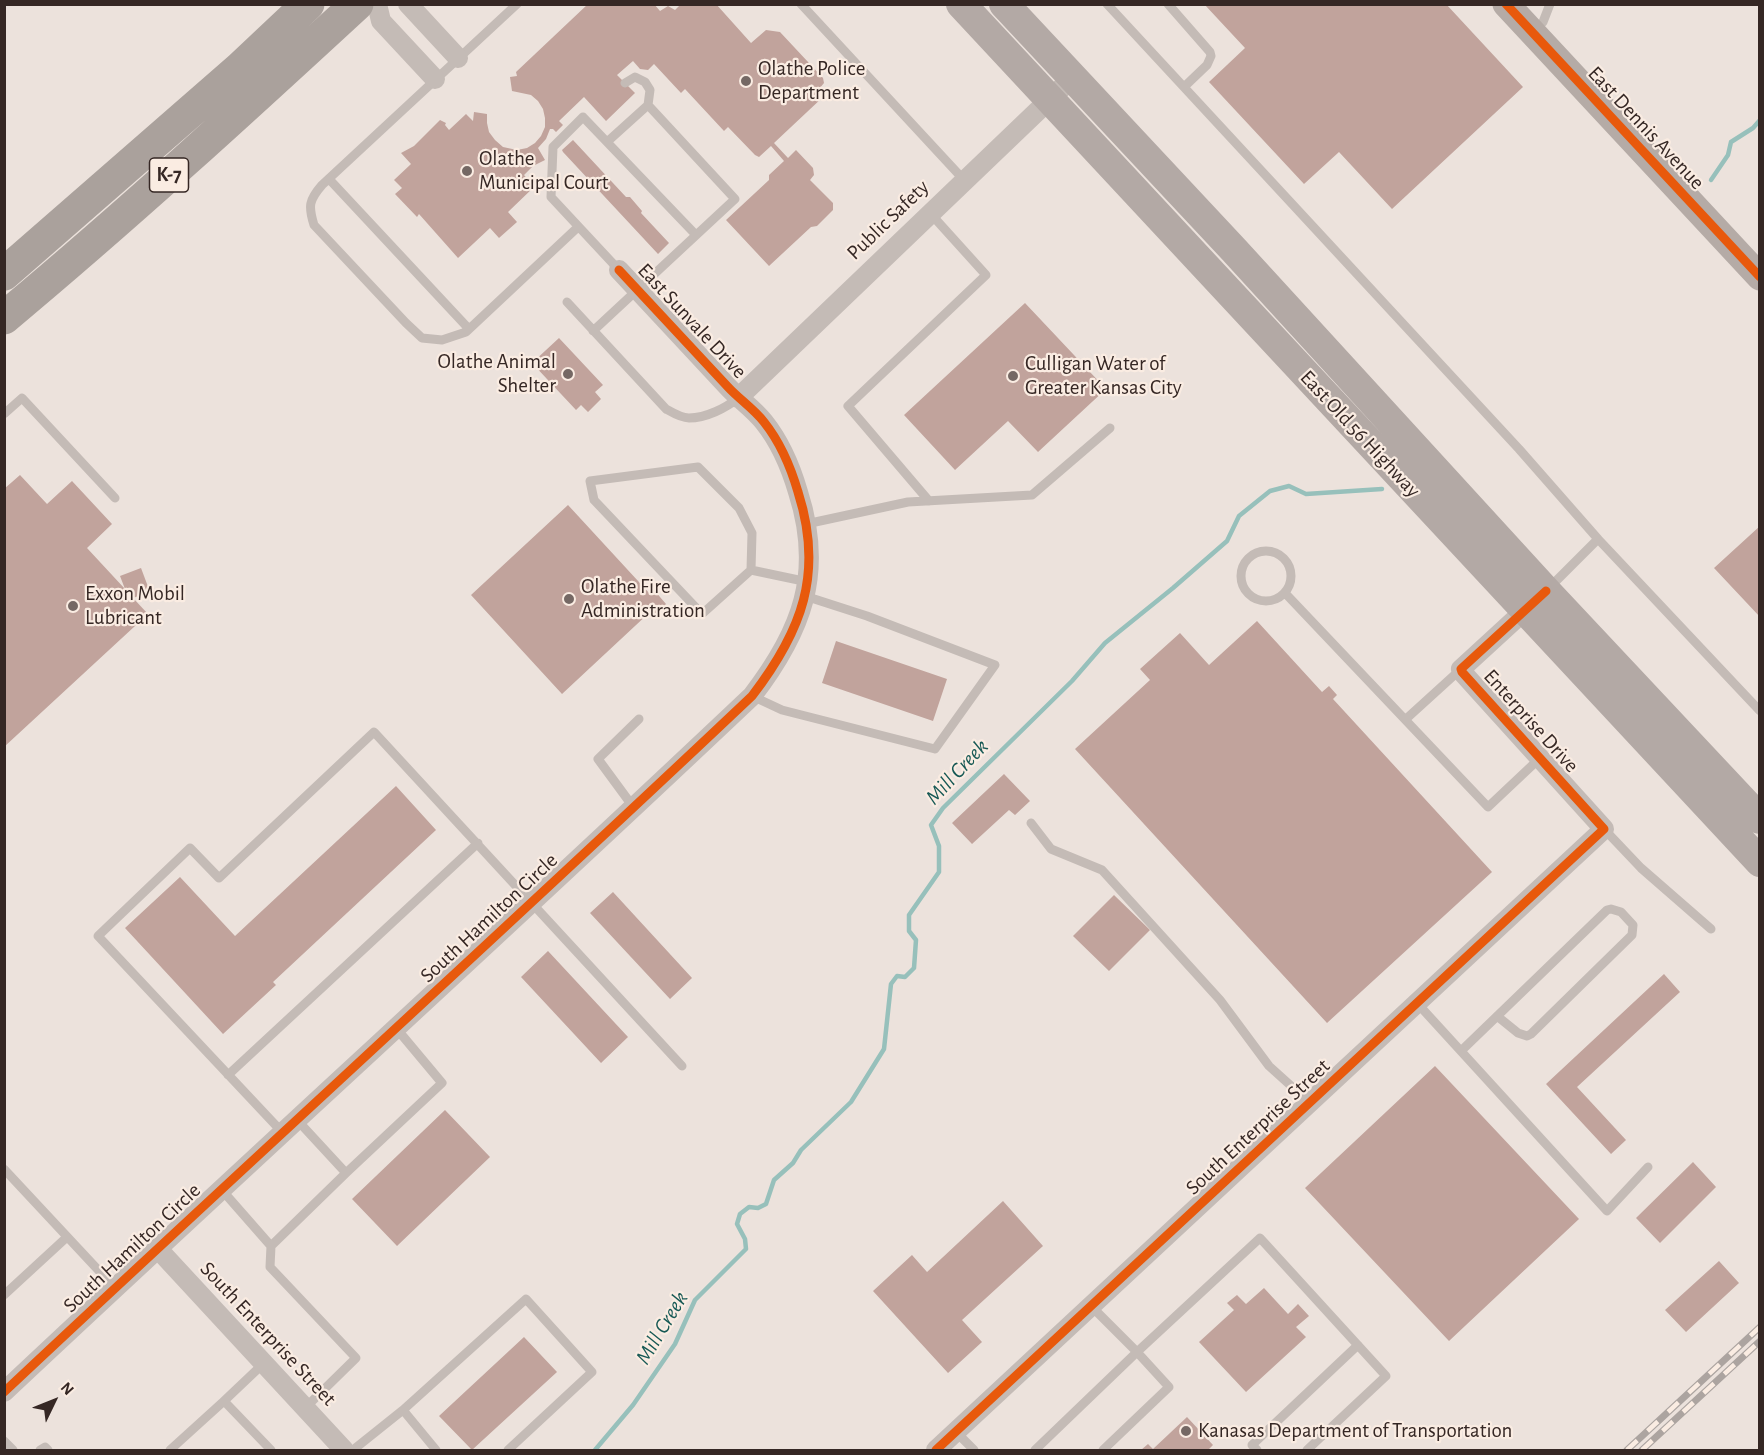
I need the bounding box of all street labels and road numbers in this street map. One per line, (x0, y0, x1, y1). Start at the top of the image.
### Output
street label: East Dennis Avenue (1582, 61, 1710, 195)
road number: K-7 (150, 158, 188, 192)
street label: Public Safety (842, 175, 934, 265)
street label: East Sunvale Drive (632, 258, 752, 384)
street label: East Old 56 Highway (1295, 365, 1425, 503)
street label: Enterprise Drive (1478, 664, 1584, 778)
street label: South Hamilton Circle (415, 848, 563, 988)
street label: South Enterprise Street (1181, 1054, 1335, 1200)
street label: South Hamilton Circle (58, 1178, 206, 1318)
street label: South Enterprise Street (195, 1257, 341, 1411)

